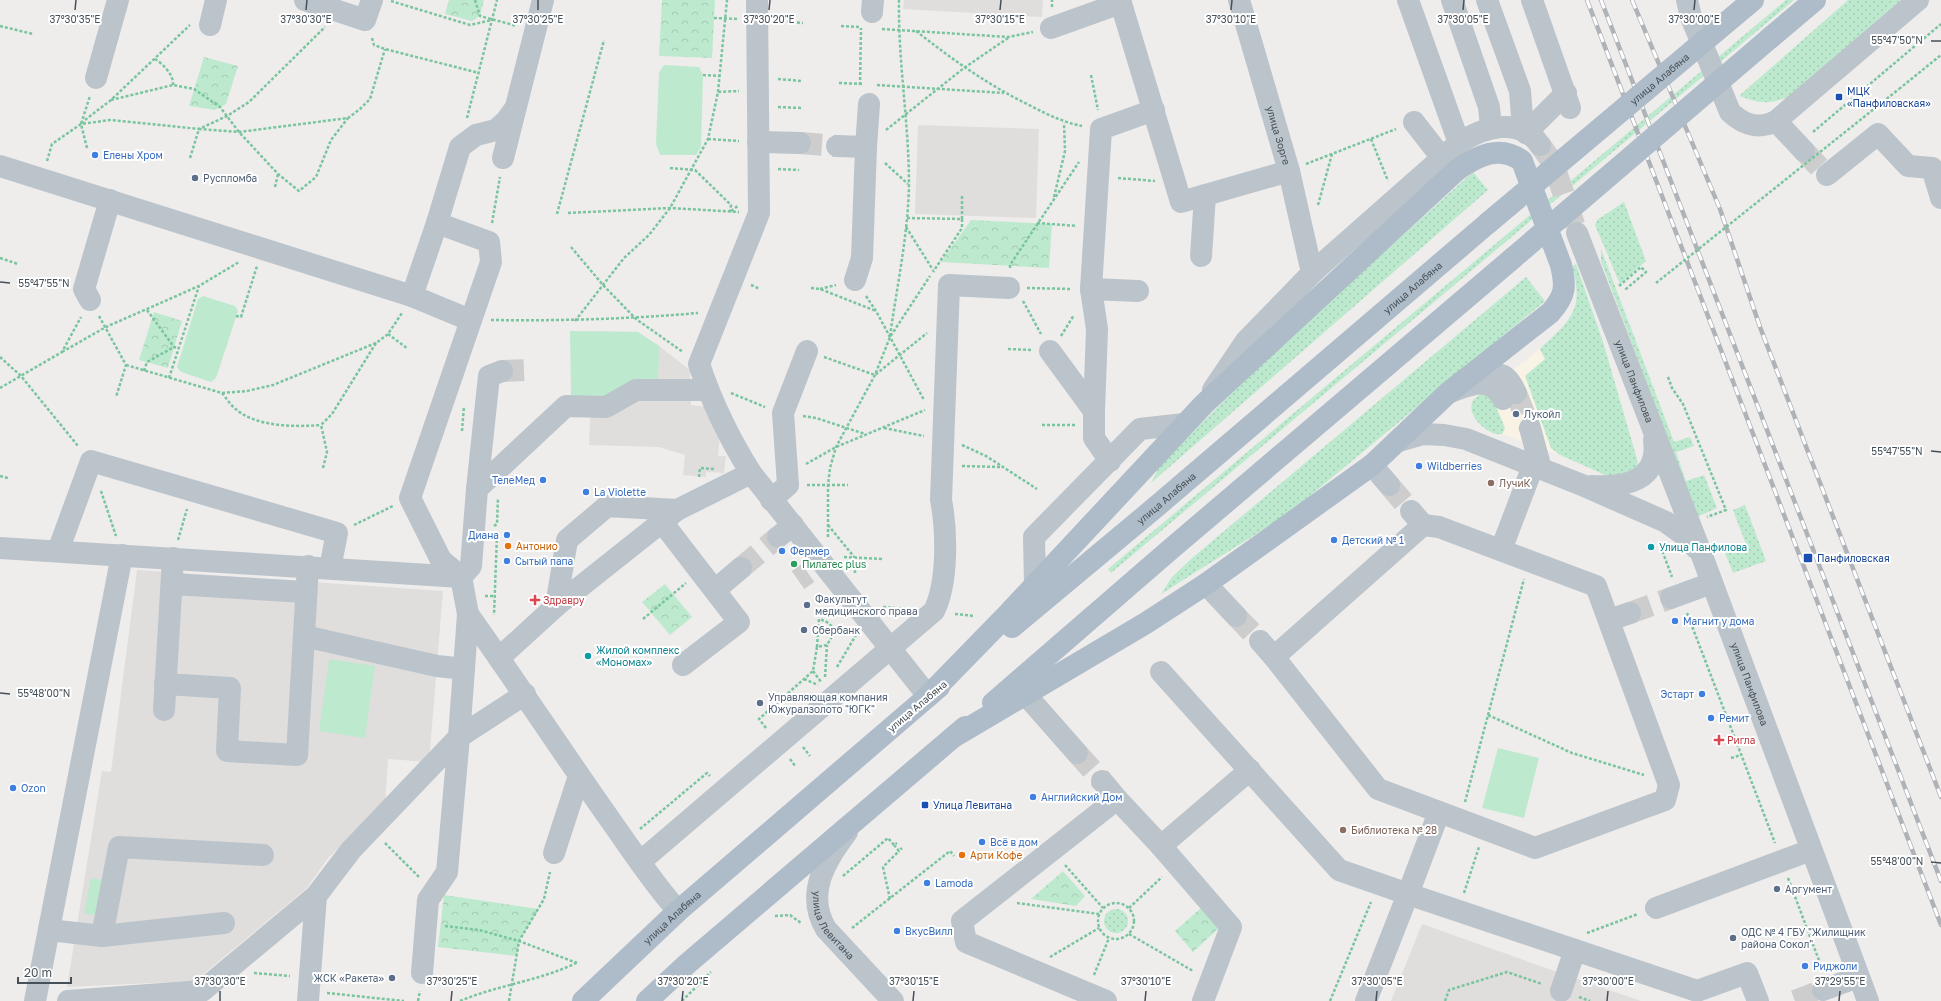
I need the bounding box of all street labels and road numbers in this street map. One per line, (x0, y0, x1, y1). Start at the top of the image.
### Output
street label: улица Алабяна (1627, 50, 1691, 107)
street label: улица Зорге (1264, 105, 1293, 166)
street label: улица Алабяна (1381, 259, 1444, 316)
street label: улица Панфилова (1613, 338, 1656, 424)
street label: улица Алабяна (1134, 470, 1198, 526)
street label: улица Панфилова (1729, 641, 1771, 727)
street label: улица Алабяна (885, 678, 949, 734)
street label: улица Алабяна (641, 888, 703, 947)
street label: улица Левитана (811, 891, 857, 962)

